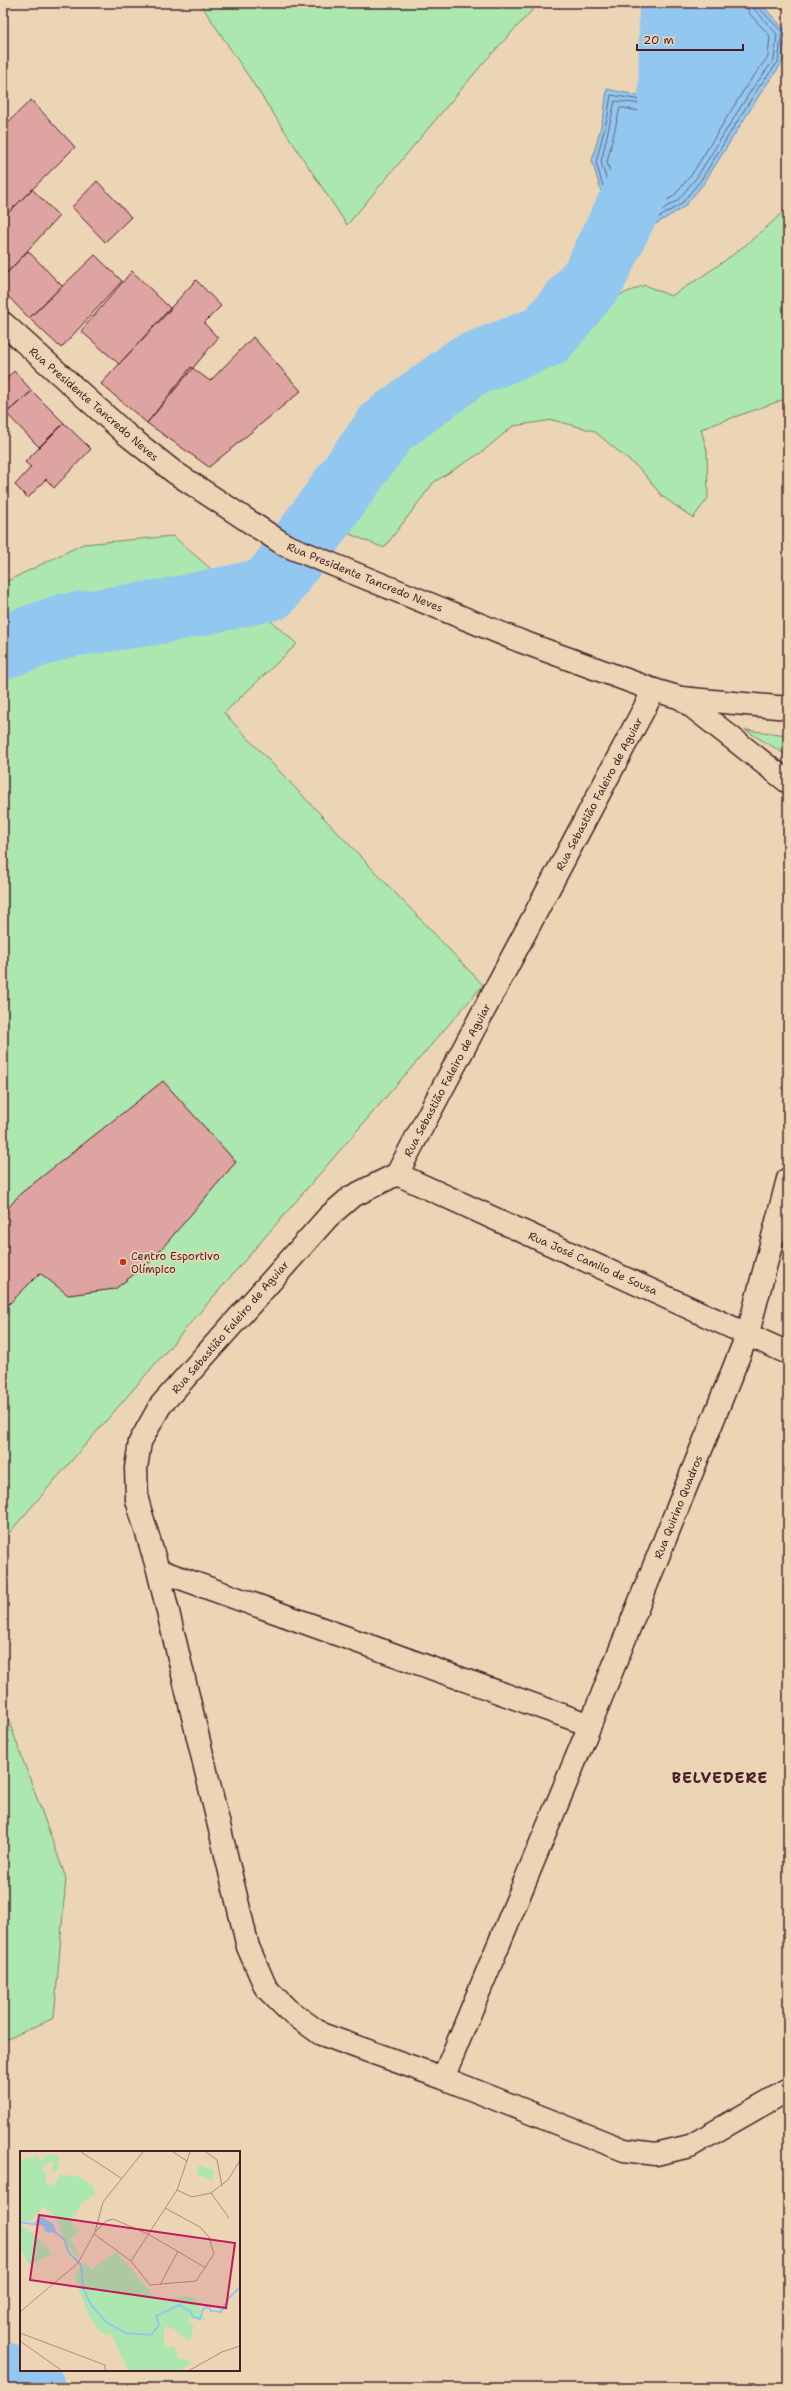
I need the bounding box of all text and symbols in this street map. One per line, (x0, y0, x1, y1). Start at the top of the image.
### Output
scale bar (637, 26, 743, 52)
text: 20 m (643, 32, 674, 48)
street label: Rua Presidente Tancredo Neves (26, 344, 162, 465)
street label: Rua Presidente Tancredo Neves (285, 539, 445, 616)
street label: Rua Sebastião Faleiro de Aguiar (553, 715, 646, 874)
street label: Rua Sebastião Faleiro de Aguiar (401, 1001, 494, 1160)
street label: Rua José Camilo de Sousa (526, 1228, 660, 1299)
place label: Centro Esportivo Olímpico (131, 1249, 220, 1277)
marker: Centro Esportivo Olímpico (118, 1257, 128, 1267)
street label: Rua Sebastião Faleiro de Aguiar (168, 1258, 292, 1397)
street label: Rua Quirino Quadros (651, 1453, 706, 1561)
district label: BELVEDERE (672, 1768, 768, 1788)
inset map (20, 2151, 240, 2371)

